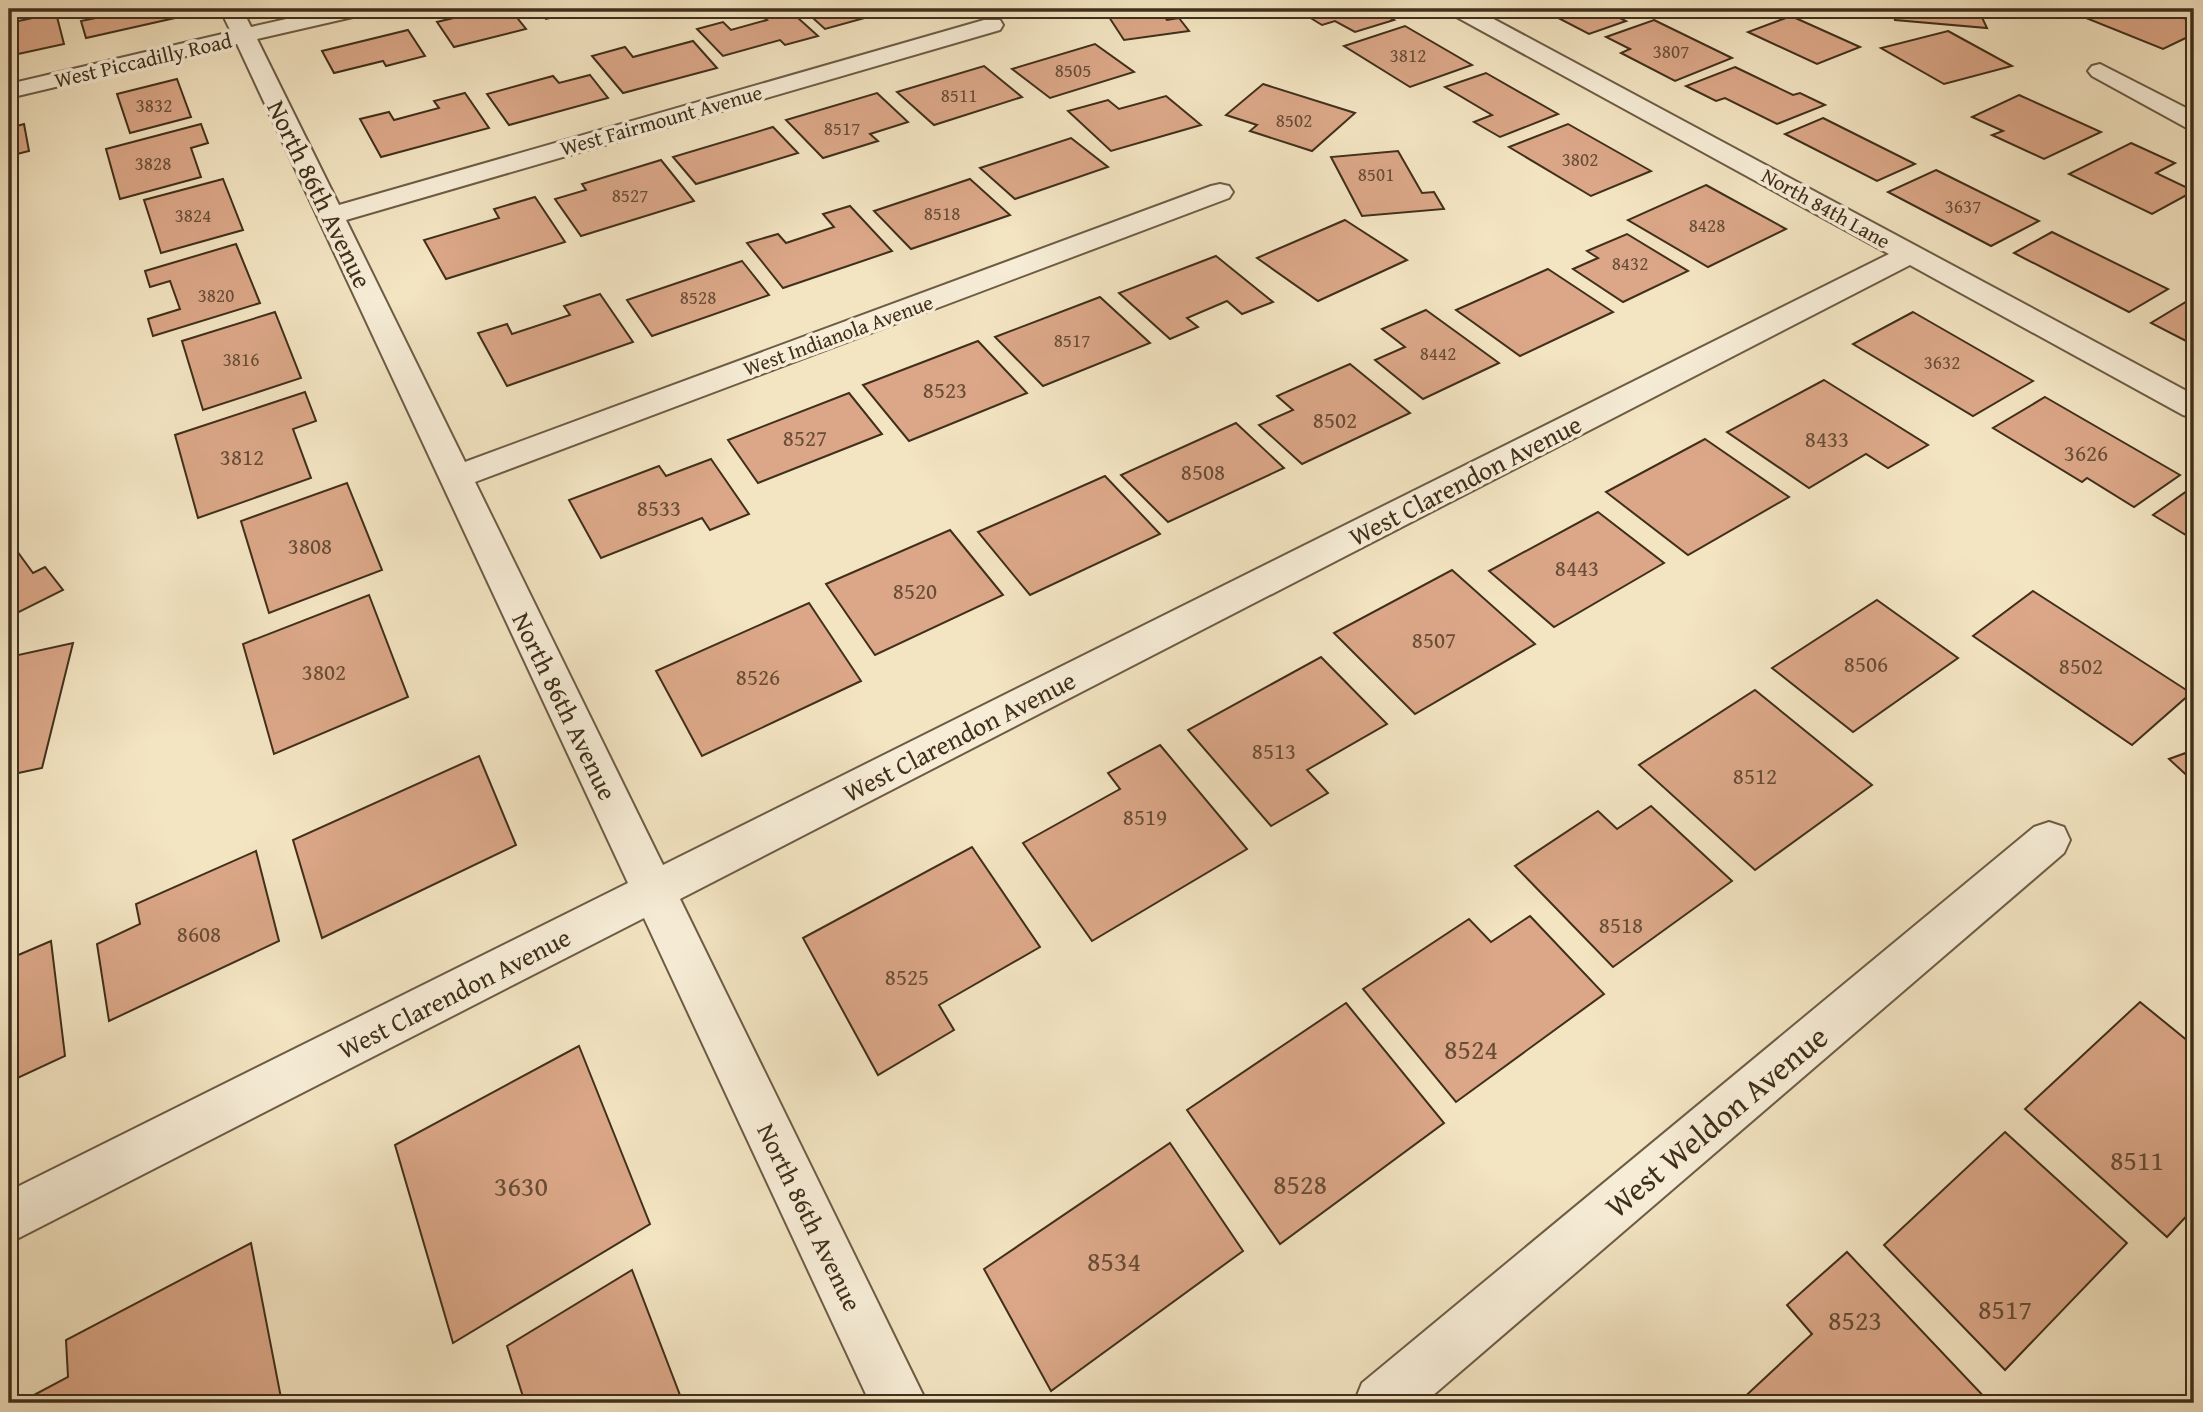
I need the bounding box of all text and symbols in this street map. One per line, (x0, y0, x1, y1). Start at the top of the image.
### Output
street label: West Piccadilly Road (51, 24, 235, 95)
house number: 3807 (1653, 37, 1689, 65)
house number: 3812 (1390, 41, 1426, 69)
house number: 8505 (1055, 56, 1091, 84)
street label: West Fairmount Avenue (556, 76, 766, 164)
house number: 8511 (941, 81, 977, 109)
house number: 3832 (136, 91, 172, 119)
street label: North 86th Avenue (258, 93, 382, 295)
house number: 8502 (1276, 106, 1312, 134)
house number: 8517 (824, 114, 860, 142)
house number: 3802 (1562, 145, 1598, 173)
house number: 3828 (135, 149, 171, 177)
house number: 8501 (1358, 160, 1394, 188)
street label: North 84th Lane (1756, 160, 1896, 256)
house number: 8527 (612, 181, 648, 209)
house number: 3637 (1945, 192, 1981, 220)
house number: 8518 (924, 199, 960, 227)
house number: 3824 (175, 201, 211, 229)
house number: 8428 (1689, 211, 1725, 239)
house number: 8432 (1612, 249, 1648, 277)
house number: 3820 (198, 281, 234, 309)
house number: 8528 (680, 283, 716, 311)
street label: West Indianola Avenue (739, 286, 937, 384)
house number: 8517 (1054, 326, 1090, 354)
house number: 8442 (1420, 339, 1456, 367)
house number: 3816 (223, 345, 259, 373)
house number: 3632 (1924, 348, 1960, 376)
house number: 8523 (923, 373, 967, 406)
house number: 8502 (1313, 403, 1357, 436)
street label: West Clarendon Avenue (1342, 404, 1588, 556)
house number: 8527 (783, 421, 827, 454)
house number: 8433 (1805, 422, 1849, 455)
house number: 3626 (2064, 436, 2108, 469)
house number: 3812 (220, 440, 264, 473)
house number: 8508 (1181, 455, 1225, 488)
house number: 8533 (637, 491, 681, 524)
house number: 3808 (288, 529, 332, 562)
house number: 8443 (1555, 551, 1599, 584)
house number: 8520 (893, 574, 937, 607)
street label: North 86th Avenue (503, 605, 627, 807)
house number: 8507 (1412, 623, 1456, 656)
house number: 8506 (1844, 647, 1888, 680)
house number: 8502 (2059, 649, 2103, 682)
house number: 3802 (302, 655, 346, 688)
house number: 8526 (736, 660, 780, 693)
street label: West Clarendon Avenue (836, 660, 1082, 812)
house number: 8513 (1252, 734, 1296, 767)
house number: 8512 (1733, 759, 1777, 792)
house number: 8519 (1123, 800, 1167, 833)
house number: 8518 (1599, 908, 1643, 941)
house number: 8608 (177, 917, 221, 950)
street label: West Clarendon Avenue (331, 917, 577, 1069)
house number: 8525 (885, 960, 929, 993)
street label: West Weldon Avenue (1594, 1013, 1838, 1229)
house number: 8524 (1444, 1028, 1498, 1069)
street label: North 86th Avenue (748, 1116, 872, 1318)
house number: 8511 (2110, 1139, 2164, 1180)
house number: 8528 (1273, 1163, 1327, 1204)
house number: 3630 (494, 1165, 548, 1206)
house number: 8534 (1087, 1240, 1141, 1281)
house number: 8517 (1978, 1288, 2032, 1329)
house number: 8523 (1828, 1299, 1882, 1340)

